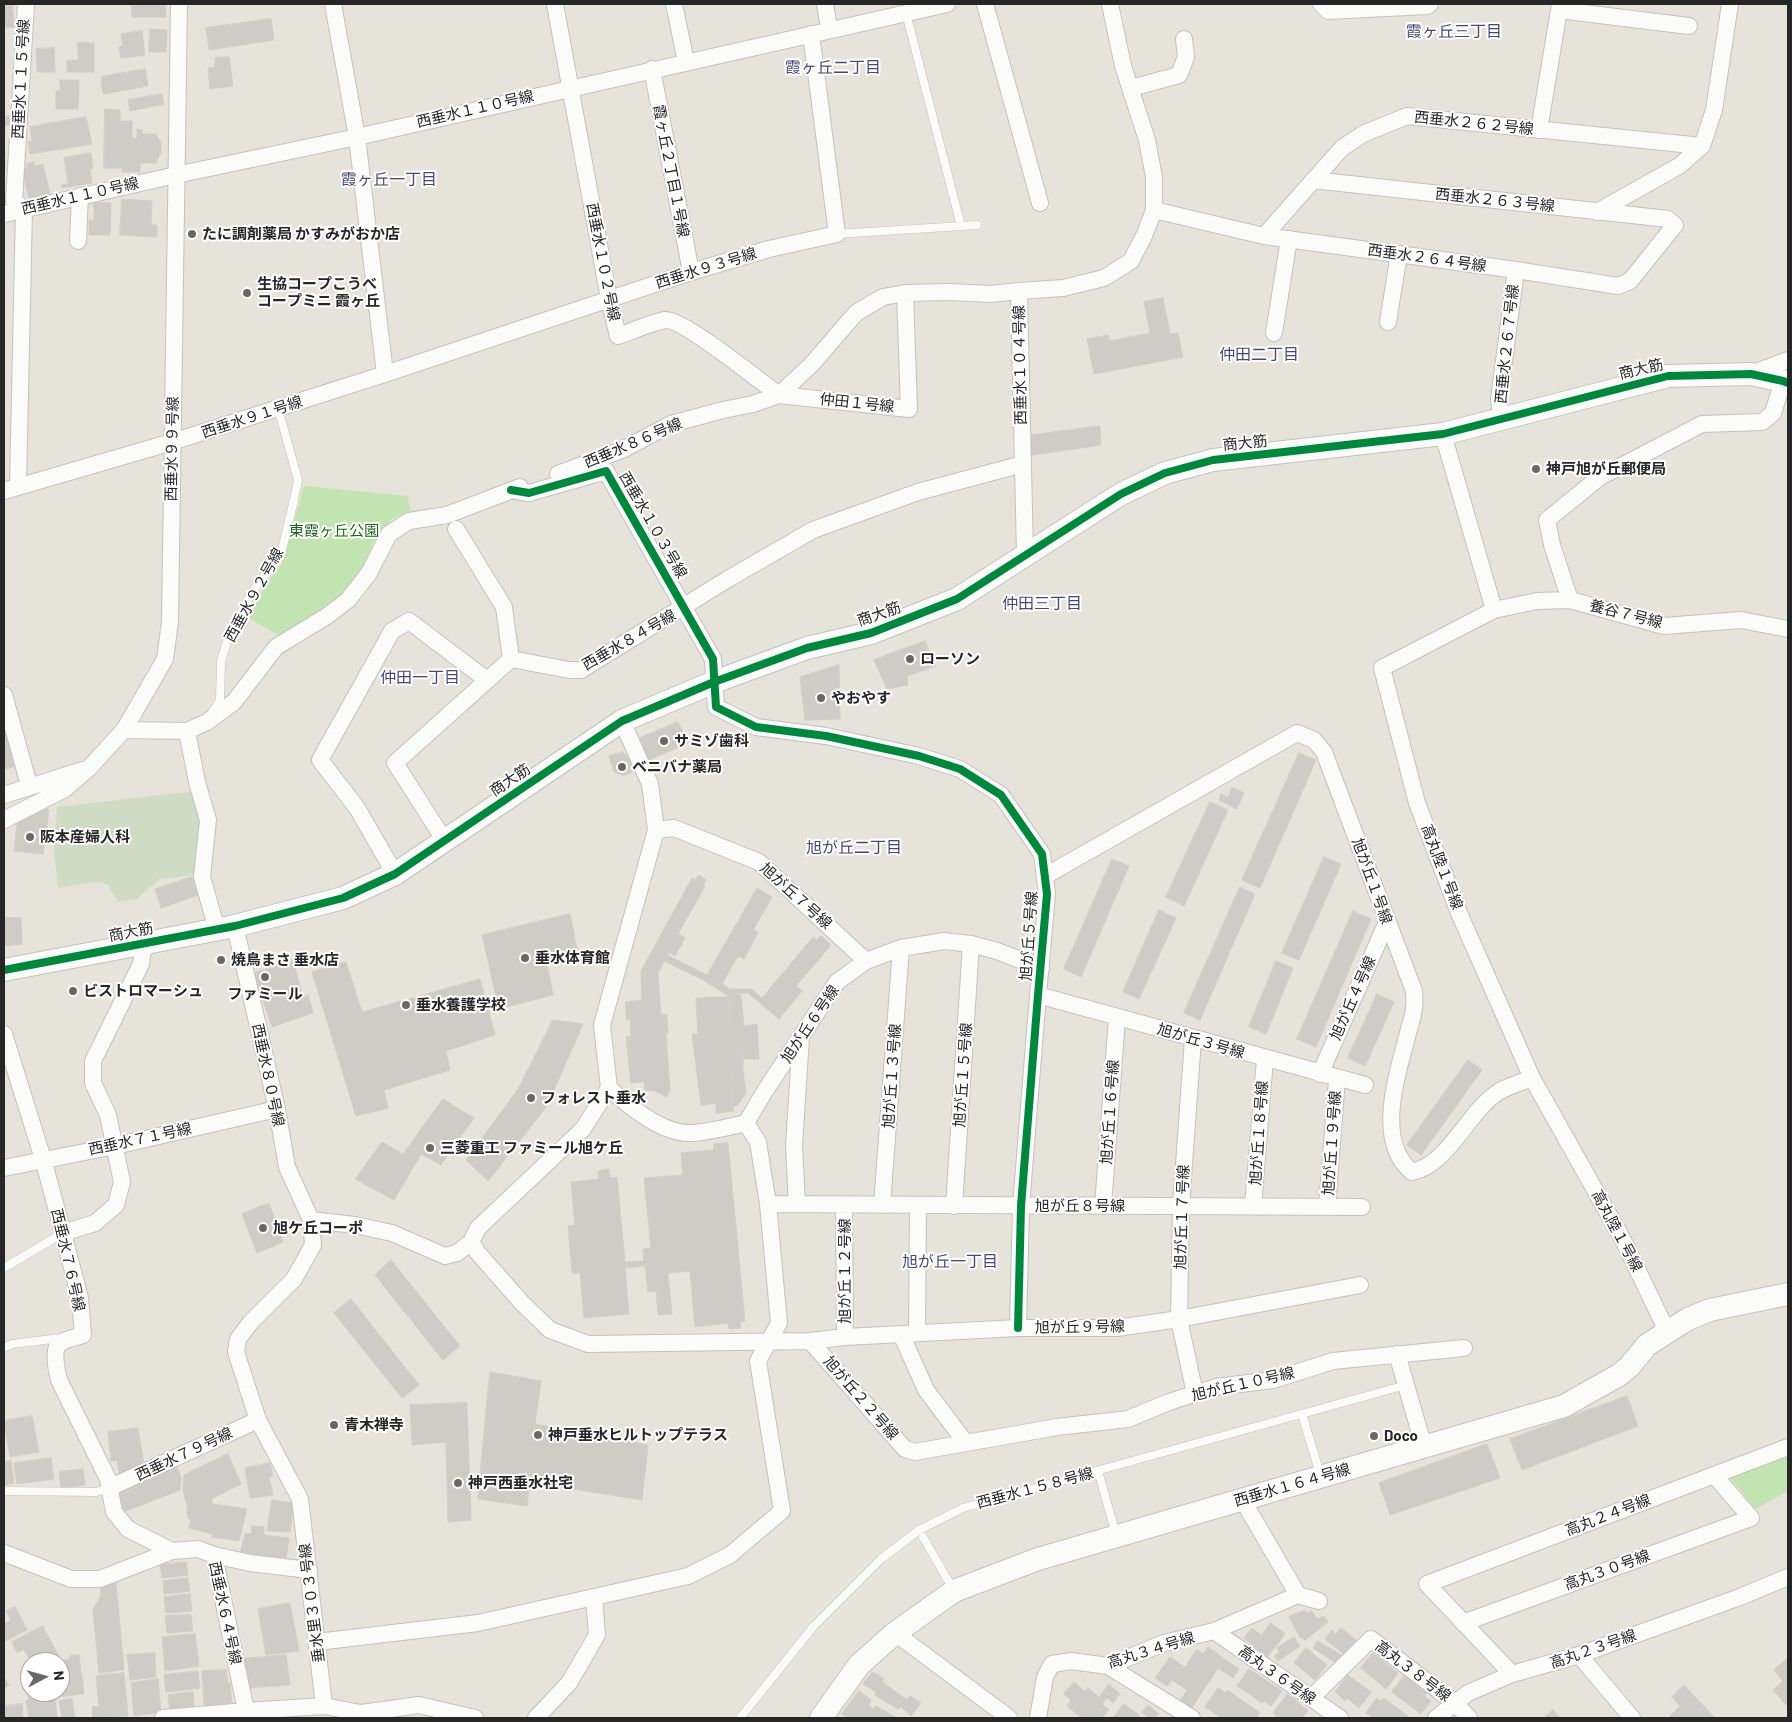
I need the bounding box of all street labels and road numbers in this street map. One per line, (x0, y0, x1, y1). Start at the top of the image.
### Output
street label: 西垂水１１５号線 (9, 19, 33, 139)
street label: 西垂水１１０号線 (415, 87, 535, 131)
street label: 霞ヶ丘２丁目１号線 (649, 103, 693, 239)
street label: 西垂水２６２号線 (1413, 108, 1535, 138)
street label: 西垂水１１０号線 (20, 174, 140, 218)
street label: 西垂水２６３号線 (1434, 185, 1556, 215)
street label: 西垂水１０２号線 (583, 201, 623, 323)
street label: 西垂水２６４号線 (1366, 241, 1488, 275)
street label: 西垂水９３号線 (653, 244, 759, 292)
street label: 西垂水２６７号線 (1492, 283, 1522, 405)
street label: 西垂水１０４号線 (1010, 305, 1030, 425)
street label: 商大筋 (1617, 355, 1665, 383)
street label: 仲田１号線 (819, 390, 895, 416)
street label: 西垂水９１号線 (199, 392, 305, 442)
street label: 西垂水９９号線 (162, 396, 182, 502)
street label: 西垂水８６号線 (581, 414, 685, 472)
street label: 商大筋 (1222, 432, 1268, 454)
street label: 西垂水１０３号線 (615, 469, 691, 581)
street label: 西垂水９２号線 (221, 545, 287, 645)
street label: 養谷７号線 (1587, 596, 1665, 632)
street label: 商大筋 (855, 598, 903, 630)
street label: 西垂水８４号線 (579, 606, 679, 674)
street label: 商大筋 (486, 760, 534, 800)
street label: 高丸陸１号線 (1417, 822, 1467, 912)
street label: 旭が丘１号線 (1348, 836, 1396, 926)
street label: 旭が丘７号線 (757, 859, 835, 933)
street label: 旭が丘５号線 (1017, 890, 1041, 982)
street label: 商大筋 (107, 919, 155, 945)
street label: 旭が丘４号線 (1326, 953, 1380, 1043)
street label: 旭が丘６号線 (777, 982, 843, 1066)
street label: 旭が丘３号線 (1155, 1020, 1247, 1062)
street label: 西垂水８０号線 (248, 1022, 288, 1128)
street label: 旭が丘１５号線 (950, 1022, 976, 1128)
street label: 旭が丘１３号線 (879, 1023, 905, 1129)
street label: 旭が丘１６号線 (1097, 1059, 1123, 1165)
street label: 旭が丘１８号線 (1246, 1080, 1272, 1186)
street label: 旭が丘１９号線 (1319, 1090, 1345, 1196)
street label: 西垂水７１号線 (87, 1119, 193, 1159)
street label: 旭が丘１７号線 (1171, 1164, 1193, 1270)
street label: 高丸陸１号線 (1588, 1187, 1646, 1275)
street label: 旭が丘８号線 (1035, 1197, 1125, 1215)
street label: 西垂水７６号線 (47, 1207, 89, 1313)
street label: 旭が丘１２号線 (836, 1219, 854, 1323)
street label: 旭が丘９号線 (1035, 1317, 1125, 1337)
street label: 旭が丘２２号線 (820, 1352, 902, 1444)
street label: 旭が丘１０号線 (1190, 1363, 1296, 1405)
street label: 西垂水７９号線 (133, 1424, 235, 1484)
street label: 西垂水１６４号線 (1232, 1460, 1352, 1510)
street label: 西垂水１５８号線 (975, 1464, 1095, 1512)
street label: 高丸２４号線 (1563, 1490, 1653, 1540)
street label: 垂水里３０３号線 (296, 1542, 328, 1664)
street label: 高丸３０号線 (1562, 1546, 1652, 1594)
street label: 西垂水６４号線 (205, 1560, 245, 1666)
street label: 高丸２３号線 (1548, 1626, 1638, 1672)
street label: 高丸３４号線 (1105, 1628, 1197, 1672)
street label: 高丸３８号線 (1372, 1637, 1454, 1705)
street label: 高丸３６号線 (1235, 1642, 1319, 1708)

